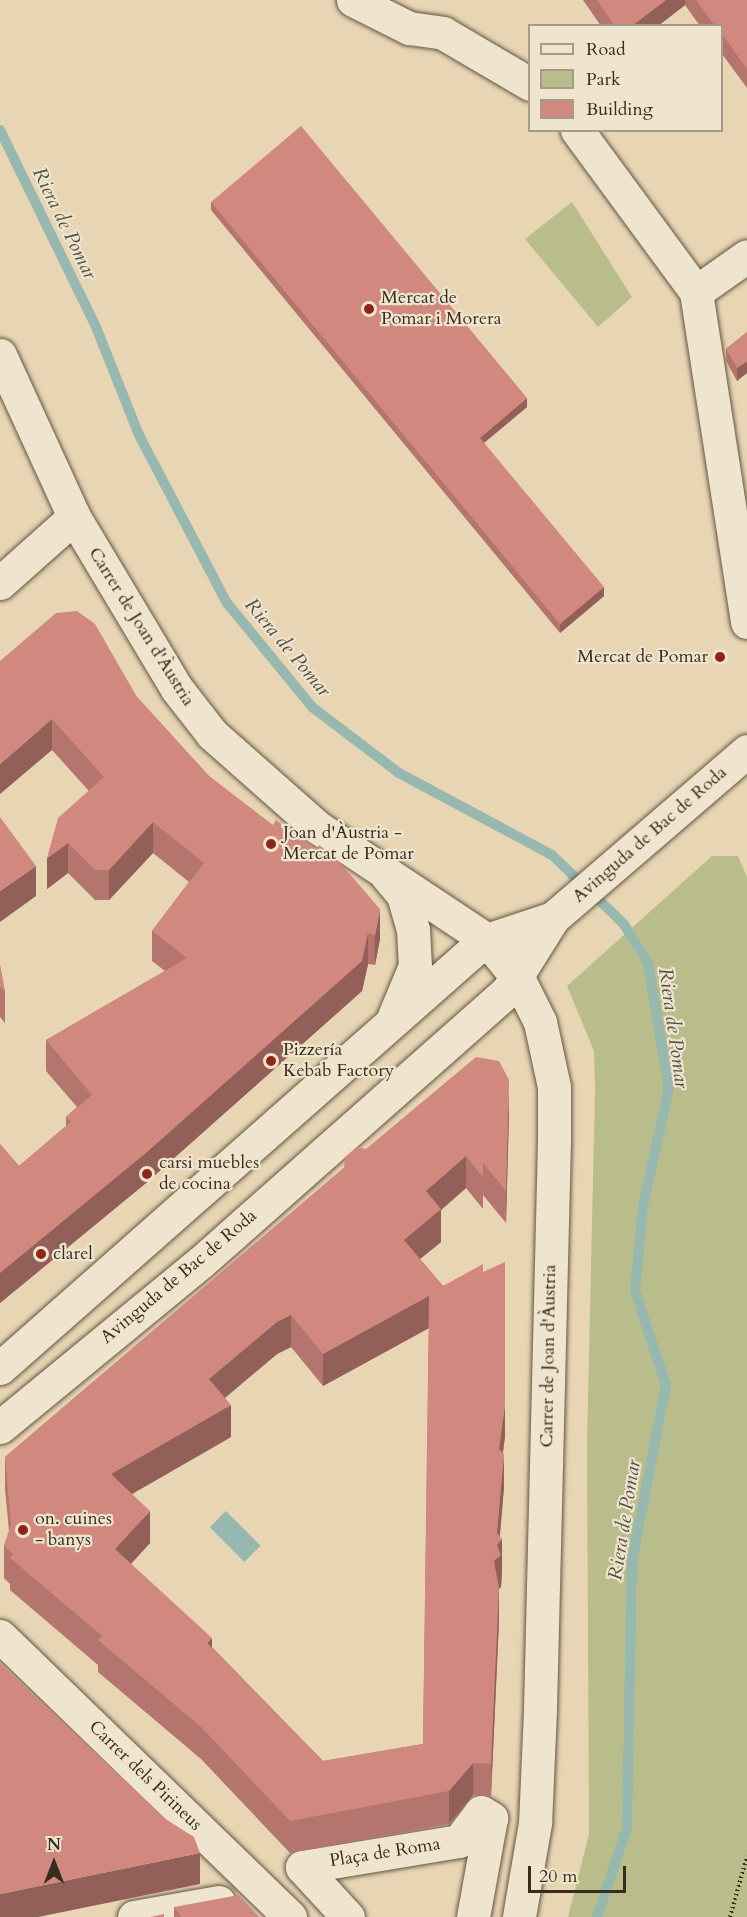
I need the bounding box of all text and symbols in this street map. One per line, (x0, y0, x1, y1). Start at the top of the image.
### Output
legend (528, 24, 723, 132)
text: Road (586, 37, 626, 62)
text: Park (586, 67, 621, 92)
text: Building (586, 97, 653, 122)
water label: Riera de Pomar (28, 163, 102, 283)
place label: Mercat de Pomar i Morera (381, 288, 501, 330)
marker: Mercat de Pomar i Morera (362, 302, 376, 316)
street label: Carrer de Joan d'Àustria (83, 544, 199, 710)
water label: Riera de Pomar (240, 593, 336, 701)
place label: Mercat de Pomar (577, 646, 708, 668)
marker: Mercat de Pomar (713, 650, 727, 664)
street label: Avinguda de Bac de Roda (569, 762, 731, 908)
place label: Joan d'Àustria - Mercat de Pomar (283, 823, 414, 866)
marker: Joan d'Àustria - Mercat de Pomar (264, 837, 278, 851)
water label: Riera de Pomar (654, 966, 694, 1090)
place label: Pizzería Kebab Factory (283, 1040, 394, 1082)
marker: Pizzería Kebab Factory (264, 1054, 278, 1068)
place label: carsi muebles de cocina (159, 1153, 259, 1196)
marker: carsi muebles de cocina (140, 1167, 154, 1181)
street label: Avinguda de Bac de Roda (97, 1205, 261, 1349)
place label: clarel (53, 1243, 93, 1265)
marker: clarel (34, 1247, 48, 1261)
street label: Carrer de Joan d'Àustria (537, 1264, 561, 1448)
water label: Riera de Pomar (603, 1458, 645, 1582)
place label: on. cuines - banys (35, 1509, 112, 1552)
marker: on. cuines - banys (16, 1523, 30, 1537)
street label: Carrer dels Pirineus (84, 1716, 206, 1836)
north arrow (24, 1833, 84, 1893)
text: N (47, 1834, 61, 1856)
street label: Plaça de Roma (328, 1834, 442, 1872)
scale bar (531, 1854, 628, 1892)
text: 20 m (539, 1864, 578, 1889)

